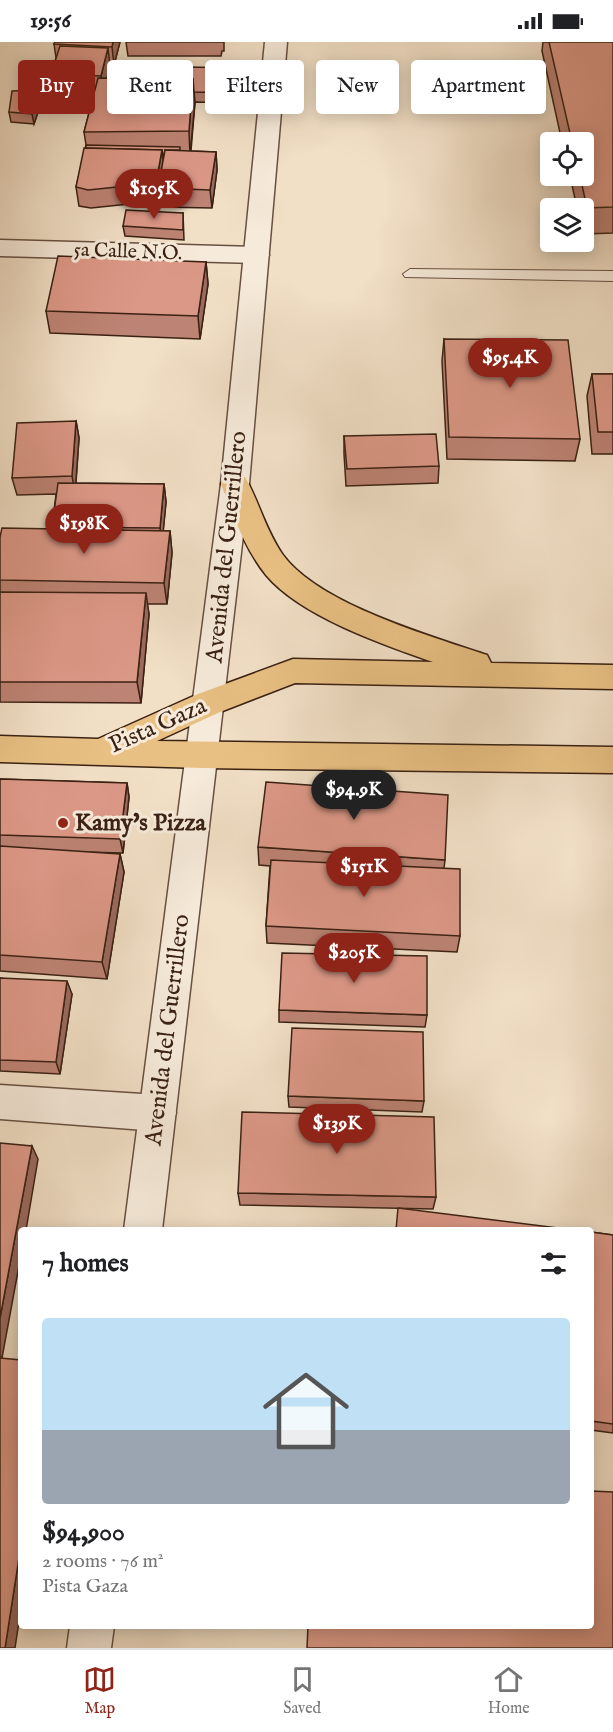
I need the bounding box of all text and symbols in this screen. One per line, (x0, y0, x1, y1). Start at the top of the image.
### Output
text: 19:56 (30, 7, 71, 35)
chip: Buy (18, 60, 95, 114)
chip: Rent (107, 60, 193, 114)
chip: Filters (205, 60, 304, 114)
chip: New (316, 60, 399, 114)
chip: Apartment (411, 60, 546, 114)
map controls (540, 132, 594, 252)
button: locate (540, 132, 594, 186)
pin: $105K (112, 169, 196, 220)
text: $105K (129, 176, 179, 201)
button: layers (540, 198, 594, 252)
street label: 5a Calle N.O. (73, 238, 183, 266)
pin: $95.4K (461, 338, 559, 389)
text: $95.4K (482, 345, 538, 370)
street label: Avenida del Guerrillero (199, 430, 255, 665)
pin: $198K (42, 504, 126, 555)
text: $198K (59, 511, 109, 536)
street label: Pista Gaza (104, 691, 212, 761)
pin: $94.9K (305, 770, 403, 821)
text: $94.9K (325, 777, 383, 802)
place label: Kamy's Pizza (75, 808, 207, 839)
marker: Kamy's Pizza (56, 816, 70, 830)
pin: $151K (322, 847, 406, 898)
text: $151K (340, 854, 388, 879)
street label: Avenida del Guerrillero (138, 913, 198, 1148)
pin: $205K (312, 933, 396, 984)
text: $205K (328, 940, 380, 965)
pin: $139K (295, 1104, 379, 1155)
text: $139K (312, 1111, 362, 1136)
text: 7 homes (42, 1247, 129, 1280)
icon: filters (537, 1247, 570, 1280)
icon: home (252, 1357, 360, 1465)
text: $94,900 (42, 1516, 125, 1549)
text: 2 rooms · 76 m² (42, 1549, 163, 1574)
text: Pista Gaza (42, 1574, 128, 1599)
tab: Map (83, 1663, 116, 1719)
tab: Saved (283, 1663, 321, 1719)
tab: Home (488, 1663, 530, 1719)

